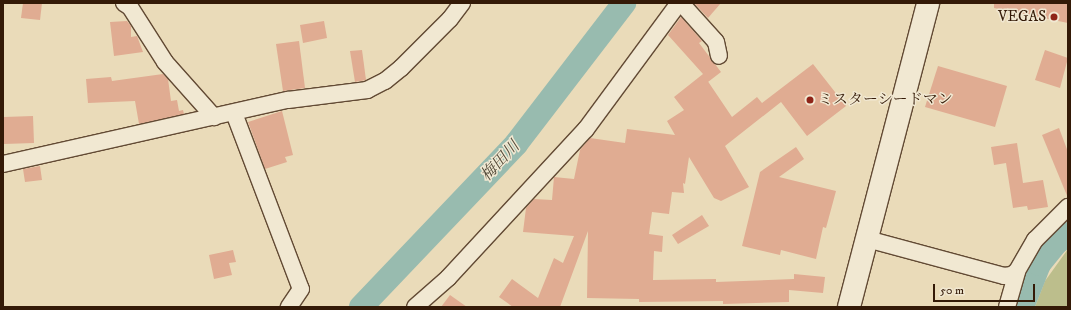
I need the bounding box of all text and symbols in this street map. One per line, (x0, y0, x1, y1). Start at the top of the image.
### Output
place label: VEGAS (998, 8, 1046, 26)
marker: VEGAS (1049, 12, 1059, 22)
place label: ミスターシードマン (818, 91, 953, 109)
marker: ミスターシードマン (805, 95, 815, 105)
water label: 梅田川 (477, 137, 523, 185)
scale bar (935, 276, 1037, 302)
text: 50 m (940, 283, 964, 298)

